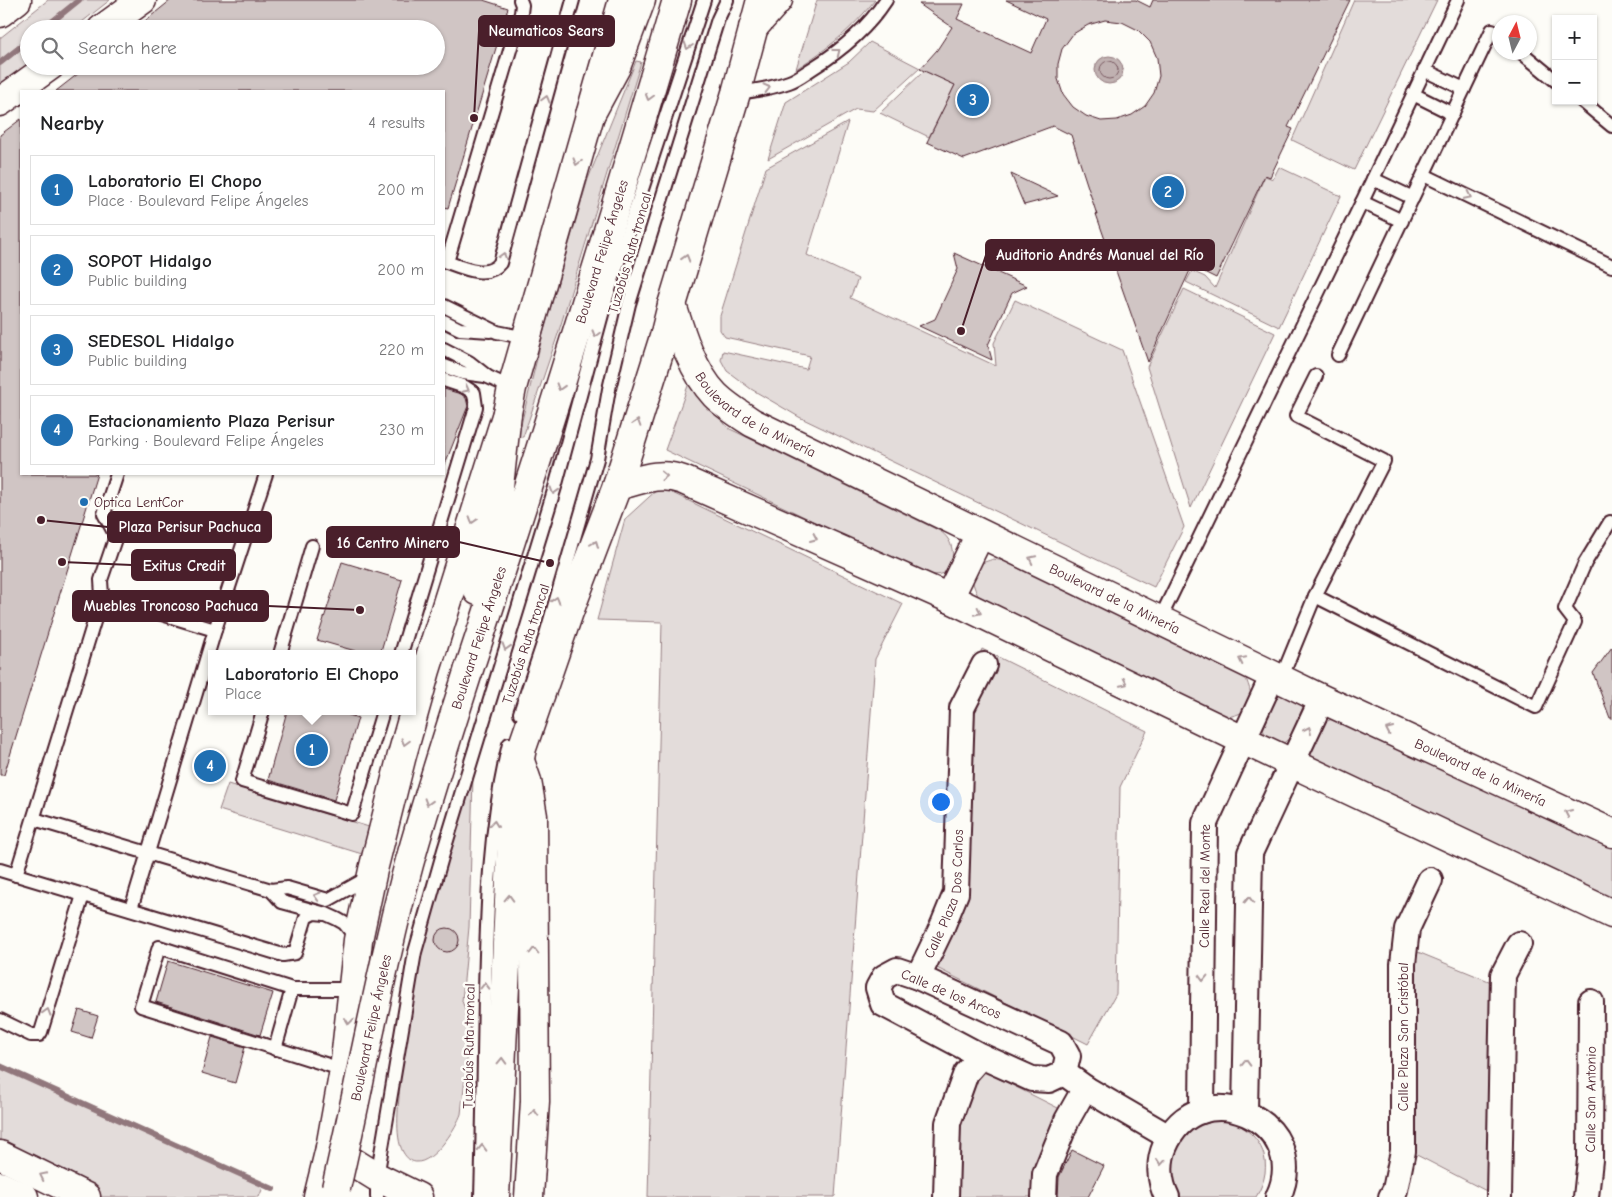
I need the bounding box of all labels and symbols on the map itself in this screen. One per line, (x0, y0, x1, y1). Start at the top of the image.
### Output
north arrow (1492, 15, 1537, 60)
callout: Neumaticos Sears (479, 16, 614, 46)
text: Neumaticos Sears (488, 22, 604, 40)
one-way arrow (684, 42, 694, 50)
one-way arrow (831, 50, 840, 58)
pin: 3 (957, 81, 989, 119)
one-way arrow (762, 83, 771, 94)
one-way arrow (644, 93, 654, 101)
one-way arrow (540, 94, 551, 103)
one-way arrow (572, 158, 582, 166)
pin: 2 (1152, 173, 1184, 211)
street label: Boulevard Felipe Ángeles (572, 178, 632, 326)
street label: Tuzobús Ruta troncal (605, 190, 655, 316)
one-way arrow (1463, 190, 1472, 200)
callout: Auditorio Andrés Manuel del Río (986, 240, 1214, 270)
text: Auditorio Andrés Manuel del Río (996, 246, 1204, 264)
one-way arrow (497, 252, 507, 260)
one-way arrow (681, 254, 691, 262)
one-way arrow (592, 330, 602, 338)
street label: Boulevard de la Minería (692, 369, 819, 461)
one-way arrow (556, 382, 566, 390)
one-way arrow (460, 383, 469, 393)
one-way arrow (631, 419, 641, 427)
one-way arrow (661, 471, 669, 481)
one-way arrow (550, 487, 560, 495)
place label: Optica LentCor (94, 494, 184, 511)
marker: Optica LentCor (78, 496, 90, 508)
callout: Plaza Perisur Pachuca (108, 512, 271, 542)
one-way arrow (469, 515, 479, 523)
text: Plaza Perisur Pachuca (119, 518, 261, 536)
callout: 16 Centro Minero (327, 527, 459, 557)
one-way arrow (809, 531, 818, 542)
text: 16 Centro Minero (337, 534, 449, 552)
one-way arrow (589, 541, 599, 549)
callout: Exitus Credit (132, 550, 235, 580)
one-way arrow (1028, 555, 1037, 566)
text: Exitus Credit (143, 557, 226, 575)
street label: Boulevard de la Minería (1047, 560, 1183, 637)
street label: Boulevard Felipe Ángeles (448, 564, 510, 712)
street label: Tuzobús Ruta troncal (499, 582, 553, 706)
callout: Muebles Troncoso Pachuca (73, 591, 268, 621)
one-way arrow (550, 596, 560, 605)
text: Muebles Troncoso Pachuca (84, 597, 258, 615)
one-way arrow (973, 605, 982, 616)
one-way arrow (502, 642, 512, 650)
one-way arrow (1238, 656, 1247, 667)
one-way arrow (1119, 676, 1128, 687)
one-way arrow (1301, 726, 1312, 735)
one-way arrow (1385, 726, 1394, 736)
pin: 1 (296, 731, 328, 769)
street label: Boulevard de la Minería (1412, 735, 1549, 810)
one-way arrow (401, 738, 411, 746)
pin: 4 (194, 747, 226, 785)
your location (928, 789, 954, 815)
one-way arrow (423, 797, 433, 806)
one-way arrow (1564, 808, 1573, 819)
one-way arrow (488, 819, 499, 827)
street label: Calle Real del Monte (1195, 824, 1213, 948)
street label: Calle Plaza Dos Carlos (920, 829, 967, 961)
one-way arrow (313, 892, 321, 902)
one-way arrow (504, 894, 514, 902)
one-way arrow (1244, 896, 1254, 904)
one-way arrow (529, 947, 539, 954)
street label: Boulevard Felipe Ángeles (347, 953, 395, 1103)
street label: Calle Plaza San Cristóbal (1394, 961, 1412, 1111)
street label: Calle de los Arcos (899, 965, 1004, 1023)
one-way arrow (1198, 974, 1208, 982)
one-way arrow (480, 982, 490, 990)
street label: Tuzobús Ruta troncal (459, 983, 479, 1109)
one-way arrow (41, 1009, 51, 1017)
one-way arrow (344, 1018, 355, 1026)
street label: Calle San Antonio (1582, 1046, 1599, 1152)
one-way arrow (497, 1057, 508, 1065)
one-way arrow (1240, 1059, 1251, 1067)
one-way arrow (529, 1109, 539, 1117)
one-way arrow (477, 1144, 487, 1152)
one-way arrow (1156, 1159, 1167, 1167)
one-way arrow (39, 1172, 48, 1182)

